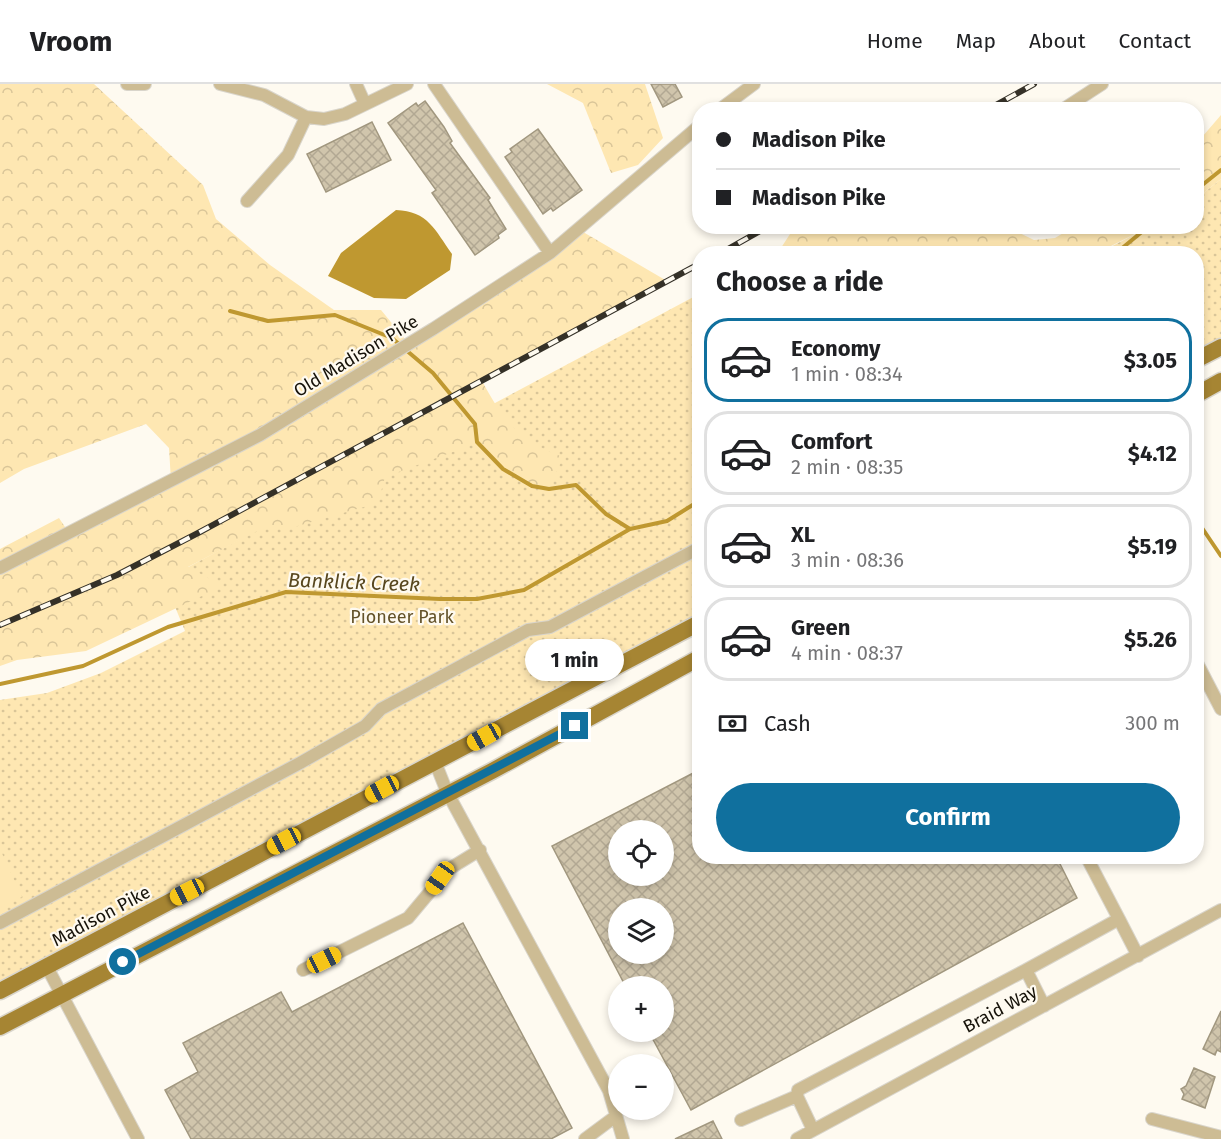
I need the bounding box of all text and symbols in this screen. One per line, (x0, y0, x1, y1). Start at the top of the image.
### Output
text: Vroom (30, 25, 112, 58)
text: Home (867, 28, 923, 54)
text: Map (956, 28, 996, 54)
text: About (1029, 28, 1086, 54)
text: Contact (1119, 28, 1191, 54)
text: Madison Pike (752, 126, 886, 153)
text: Madison Pike (752, 184, 886, 211)
text: Choose a ride (716, 266, 883, 298)
street label: Old Madison Pike (290, 310, 422, 402)
icon: car (719, 333, 773, 387)
text: Economy (791, 335, 880, 362)
text: $3.05 (1124, 347, 1177, 374)
text: 1 min · 08:34 (791, 362, 903, 386)
icon: car (719, 426, 773, 480)
text: Comfort (791, 428, 872, 455)
text: $4.12 (1128, 440, 1177, 467)
text: 2 min · 08:35 (791, 455, 903, 479)
icon: car (719, 519, 773, 573)
text: XL (791, 521, 815, 548)
text: $5.19 (1128, 533, 1177, 560)
text: 3 min · 08:36 (791, 548, 904, 572)
water label: Banklick Creek (288, 568, 421, 596)
park label: Pioneer Park (350, 606, 454, 628)
icon: car (719, 612, 773, 666)
text: Green (791, 614, 850, 641)
text: $5.26 (1124, 626, 1177, 653)
callout: 1 min (526, 639, 624, 681)
text: 4 min · 08:37 (791, 641, 903, 665)
text: 1 min (550, 648, 599, 672)
icon: cash (716, 707, 749, 740)
text: Cash (764, 710, 811, 737)
text: 300 m (1125, 711, 1180, 735)
route end (561, 712, 588, 739)
car (464, 720, 504, 754)
car (362, 773, 402, 805)
button: Confirm (716, 783, 1180, 852)
map controls (608, 820, 674, 1120)
button: locate (608, 820, 674, 886)
car (264, 825, 304, 857)
car (422, 858, 458, 898)
car (167, 876, 207, 908)
street label: Madison Pike (48, 881, 154, 951)
button: layers (608, 898, 674, 964)
car (304, 944, 344, 976)
route start (109, 948, 136, 975)
button: + (608, 976, 674, 1042)
street label: Braid Way (959, 980, 1041, 1038)
button: − (608, 1054, 674, 1120)

